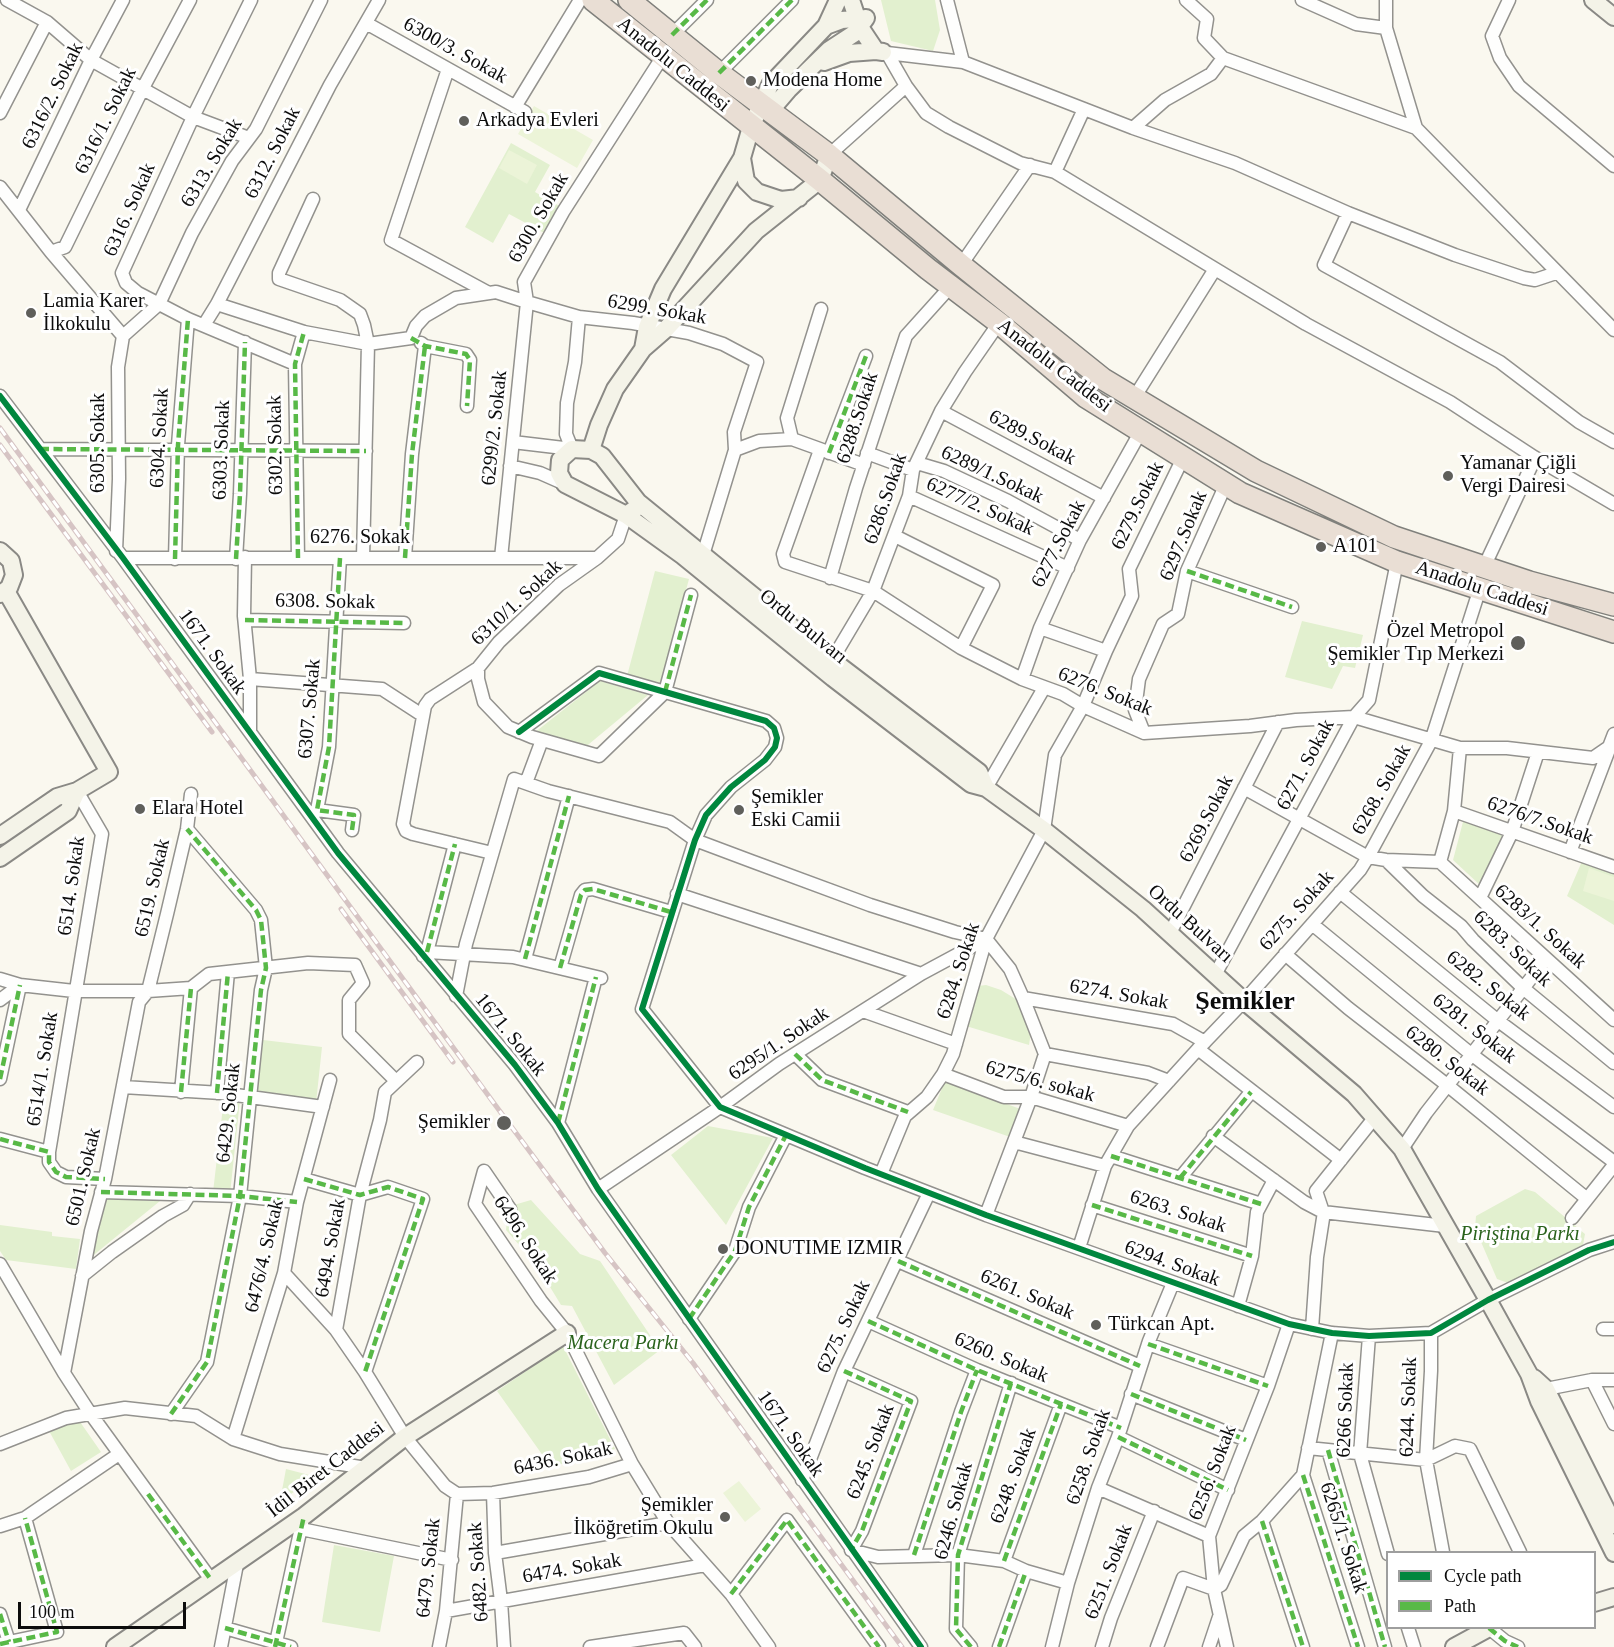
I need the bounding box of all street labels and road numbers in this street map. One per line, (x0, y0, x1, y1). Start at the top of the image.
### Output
street label: 6300/3. Sokak (399, 12, 511, 90)
street label: Anadolu Caddesi (612, 12, 734, 118)
street label: 6316/2. Sokak (17, 39, 89, 153)
street label: 6316/1. Sokak (70, 64, 142, 178)
street label: 6312. Sokak (240, 103, 306, 203)
street label: 6313. Sokak (176, 114, 248, 212)
street label: 6316. Sokak (99, 159, 161, 261)
street label: 6300. Sokak (504, 169, 574, 267)
street label: 6299. Sokak (606, 289, 708, 331)
street label: Anadolu Caddesi (992, 314, 1116, 418)
street label: 6299/2. Sokak (477, 369, 513, 487)
street label: 6288.Sokak (832, 369, 884, 467)
street label: 6304. Sokak (145, 387, 175, 489)
street label: 6305. Sokak (87, 393, 111, 493)
street label: 6302. Sokak (263, 395, 289, 495)
street label: 6303. Sokak (208, 400, 236, 500)
street label: 6289.Sokak (984, 405, 1080, 471)
street label: 6289/1.Sokak (937, 441, 1047, 509)
street label: 6286.Sokak (859, 450, 913, 548)
street label: 6279.Sokak (1106, 458, 1170, 554)
street label: 6277/2. Sokak (922, 473, 1038, 541)
street label: 6297.Sokak (1155, 487, 1213, 585)
street label: 6277.Sokak (1027, 496, 1091, 592)
street label: 6276. Sokak (310, 526, 410, 550)
street label: 6310/1. Sokak (467, 555, 567, 651)
street label: Anadolu Caddesi (1413, 556, 1551, 622)
street label: Ordu Bulvarı (754, 584, 852, 670)
street label: 6308. Sokak (275, 589, 375, 615)
street label: 1671. Sokak (173, 604, 251, 700)
street label: 6307. Sokak (294, 658, 326, 760)
street label: 6276. Sokak (1054, 662, 1156, 722)
street label: 6271. Sokak (1272, 715, 1340, 815)
street label: 6268. Sokak (1347, 740, 1417, 840)
street label: 6269.Sokak (1175, 771, 1239, 867)
street label: 6276/7.Sokak (1484, 792, 1596, 850)
street label: 6514. Sokak (53, 835, 91, 937)
street label: 6519. Sokak (130, 837, 176, 939)
street label: 6275. Sokak (1255, 866, 1339, 956)
street label: 6283/1. Sokak (1489, 879, 1591, 975)
street label: Ordu Bulvarı (1143, 880, 1237, 968)
street label: 6283. Sokak (1468, 906, 1556, 992)
street label: 6284. Sokak (932, 920, 986, 1022)
street label: 6282. Sokak (1441, 946, 1535, 1026)
street label: 6274. Sokak (1068, 974, 1170, 1016)
street label: 1671. Sokak (469, 989, 551, 1081)
street label: 6281. Sokak (1427, 989, 1521, 1069)
street label: 6295/1. Sokak (724, 1002, 834, 1086)
street label: 6514/1. Sokak (22, 1010, 64, 1128)
street label: 6280. Sokak (1400, 1021, 1494, 1101)
street label: 6275/6. sokak (983, 1056, 1097, 1108)
street label: 6429. Sokak (212, 1062, 246, 1164)
street label: 6501. Sokak (61, 1126, 107, 1228)
street label: 6263. Sokak (1127, 1185, 1229, 1239)
street label: 6496. Sokak (488, 1192, 562, 1288)
street label: 6476/4. Sokak (240, 1197, 290, 1315)
street label: 6494. Sokak (310, 1197, 352, 1299)
street label: 6294. Sokak (1121, 1236, 1223, 1292)
street label: 6261. Sokak (976, 1264, 1078, 1326)
street label: 6275. Sokak (812, 1277, 876, 1377)
street label: 6260. Sokak (950, 1327, 1052, 1389)
street label: 6244. Sokak (1395, 1357, 1423, 1457)
street label: 6266 Sokak (1332, 1362, 1360, 1458)
street label: 1671. Sokak (751, 1386, 829, 1482)
street label: 6245. Sokak (842, 1401, 900, 1503)
street label: 6258. Sokak (1061, 1406, 1117, 1508)
street label: İdil Biret Caddesi (263, 1417, 389, 1523)
street label: 6256. Sokak (1184, 1422, 1242, 1524)
street label: 6248. Sokak (986, 1425, 1042, 1527)
street label: 6436. Sokak (512, 1437, 614, 1481)
street label: 6246. Sokak (929, 1460, 979, 1562)
street label: 6265/1. Sokak (1314, 1479, 1372, 1597)
street label: 6479. Sokak (412, 1517, 446, 1619)
street label: 6482. Sokak (464, 1521, 494, 1623)
street label: 6251. Sokak (1080, 1521, 1138, 1623)
street label: 6474. Sokak (521, 1548, 623, 1590)

